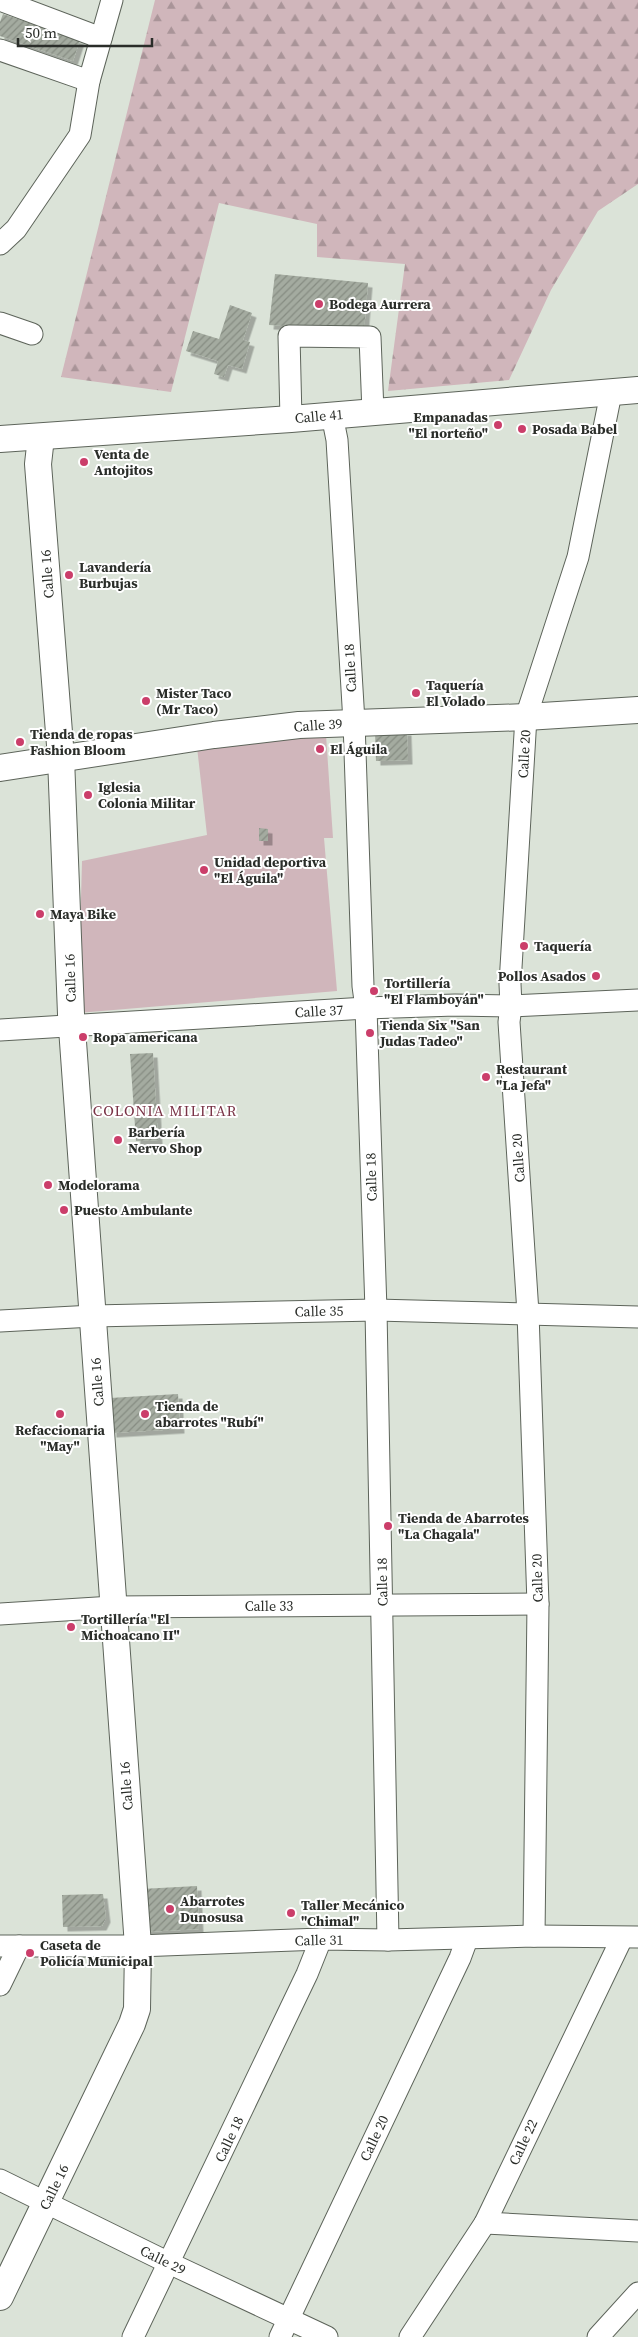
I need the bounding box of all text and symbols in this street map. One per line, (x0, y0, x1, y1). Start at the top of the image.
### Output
scale bar (18, 15, 151, 47)
text: 50 m (25, 22, 57, 43)
place label: Bodega Aurrera (329, 294, 431, 314)
marker: Bodega Aurrera (313, 298, 325, 310)
street label: Calle 41 (294, 404, 344, 428)
place label: Empanadas "El norteño" (408, 407, 489, 443)
marker: Empanadas "El norteño" (492, 419, 504, 431)
place label: Posada Babel (532, 419, 618, 439)
marker: Posada Babel (516, 423, 528, 435)
place label: Venta de Antojitos (94, 444, 153, 480)
marker: Venta de Antojitos (78, 456, 90, 468)
street label: Calle 16 (35, 549, 59, 599)
place label: Lavandería Burbujas (79, 557, 152, 593)
marker: Lavandería Burbujas (63, 569, 75, 581)
street label: Calle 18 (339, 643, 361, 693)
place label: Taquería El Volado (426, 675, 486, 711)
place label: Mister Taco (Mr Taco) (156, 683, 232, 719)
marker: Taquería El Volado (410, 687, 422, 699)
marker: Mister Taco (Mr Taco) (140, 695, 152, 707)
street label: Calle 39 (293, 713, 343, 737)
place label: Tienda de ropas Fashion Bloom (30, 724, 133, 760)
street label: Calle 20 (513, 729, 535, 779)
marker: Tienda de ropas Fashion Bloom (14, 736, 26, 748)
place label: El Águila (330, 739, 388, 759)
marker: El Águila (314, 743, 326, 755)
place label: Iglesia Colonia Militar (98, 777, 196, 813)
marker: Iglesia Colonia Militar (82, 789, 94, 801)
place label: Unidad deportiva "El Águila" (214, 852, 327, 888)
marker: Unidad deportiva "El Águila" (198, 864, 210, 876)
place label: Maya Bike (50, 904, 116, 924)
marker: Maya Bike (34, 908, 46, 920)
place label: Taquería (534, 936, 592, 956)
marker: Taquería (518, 940, 530, 952)
street label: Calle 16 (59, 953, 81, 1003)
place label: Pollos Asados (498, 966, 587, 986)
marker: Pollos Asados (590, 970, 602, 982)
place label: Tortillería "El Flamboyán" (384, 973, 484, 1009)
marker: Tortillería "El Flamboyán" (368, 985, 380, 997)
street label: Calle 37 (294, 1000, 344, 1022)
place label: Tienda Six "San Judas Tadeo" (379, 1015, 480, 1051)
place label: Ropa americana (93, 1027, 198, 1047)
marker: Tienda Six "San Judas Tadeo" (364, 1027, 376, 1039)
marker: Ropa americana (77, 1031, 89, 1043)
place label: Restaurant "La Jefa" (496, 1059, 568, 1095)
marker: Restaurant "La Jefa" (480, 1071, 492, 1083)
district label: COLONIA MILITAR (93, 1100, 237, 1121)
place label: Barbería Nervo Shop (128, 1122, 203, 1158)
street label: Calle 20 (506, 1133, 530, 1183)
marker: Barbería Nervo Shop (112, 1134, 124, 1146)
street label: Calle 18 (360, 1152, 382, 1202)
place label: Modelorama (58, 1175, 140, 1195)
marker: Modelorama (42, 1179, 54, 1191)
place label: Puesto Ambulante (74, 1200, 192, 1220)
marker: Puesto Ambulante (58, 1204, 70, 1216)
street label: Calle 35 (294, 1301, 344, 1321)
street label: Calle 16 (85, 1357, 109, 1407)
place label: Tienda de abarrotes "Rubí" (155, 1396, 264, 1432)
marker: Refaccionaria "May" (54, 1408, 66, 1420)
marker: Tienda de abarrotes "Rubí" (139, 1408, 151, 1420)
place label: Refaccionaria "May" (15, 1420, 106, 1456)
place label: Tienda de Abarrotes "La Chagala" (398, 1508, 529, 1544)
marker: Tienda de Abarrotes "La Chagala" (382, 1520, 394, 1532)
street label: Calle 20 (526, 1553, 548, 1603)
street label: Calle 18 (372, 1557, 392, 1607)
street label: Calle 33 (245, 1596, 293, 1616)
place label: Tortillería "El Michoacano II" (81, 1609, 180, 1645)
marker: Tortillería "El Michoacano II" (65, 1621, 77, 1633)
street label: Calle 16 (114, 1761, 138, 1811)
place label: Abarrotes Dunosusa (180, 1891, 245, 1927)
place label: Taller Mecánico "Chimal" (301, 1895, 404, 1931)
marker: Abarrotes Dunosusa (164, 1903, 176, 1915)
marker: Taller Mecánico "Chimal" (285, 1907, 297, 1919)
street label: Calle 31 (294, 1930, 344, 1950)
place label: Caseta de Policía Municipal (40, 1935, 153, 1971)
marker: Caseta de Policía Municipal (24, 1947, 36, 1959)
street label: Calle 20 (355, 2112, 393, 2164)
street label: Calle 18 (210, 2113, 248, 2165)
street label: Calle 22 (504, 2116, 542, 2168)
street label: Calle 16 (34, 2161, 74, 2213)
street label: Calle 29 (137, 2240, 189, 2280)

